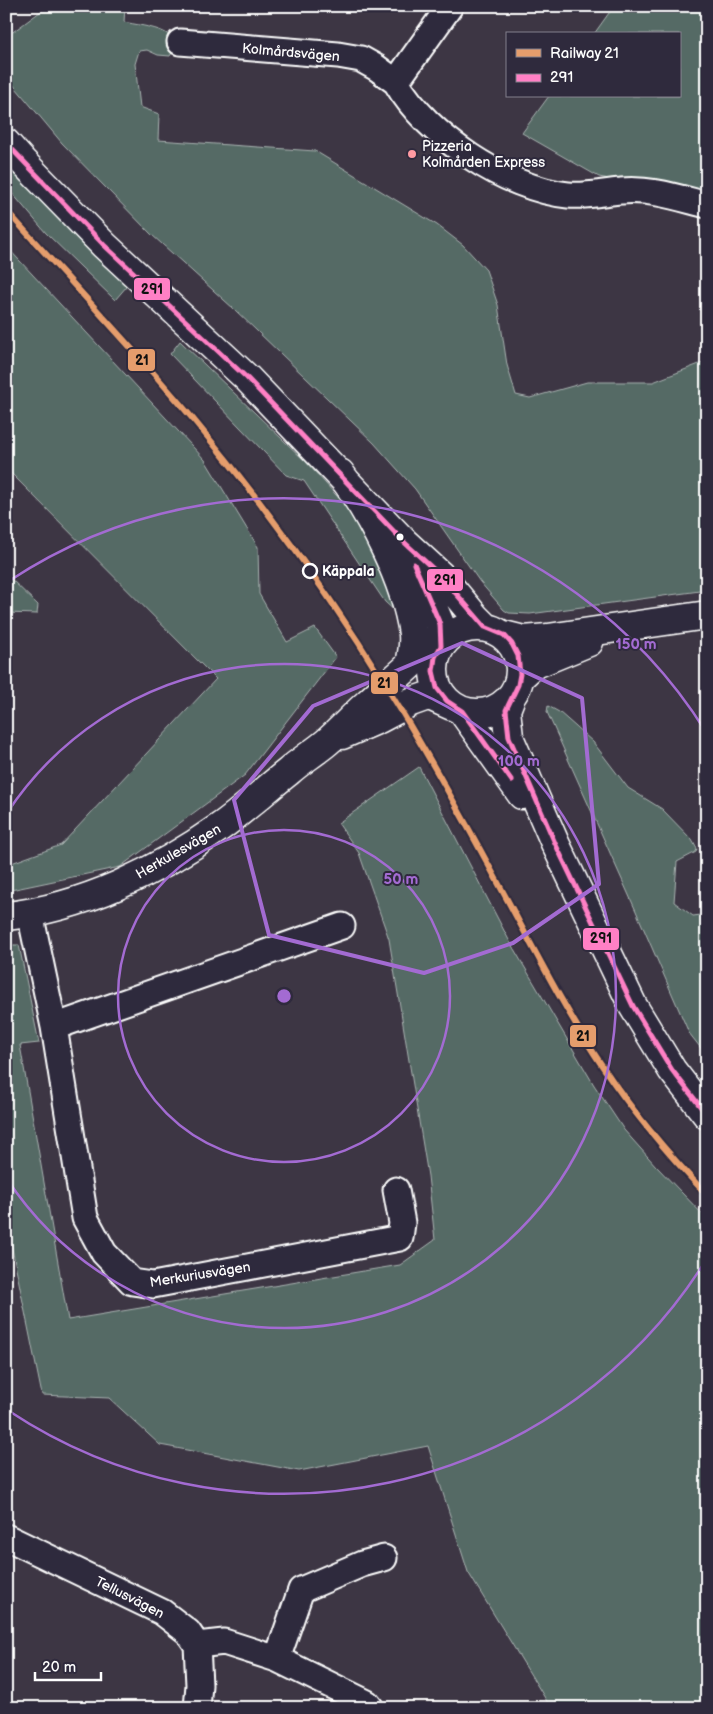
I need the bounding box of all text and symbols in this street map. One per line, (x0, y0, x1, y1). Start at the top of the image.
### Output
legend (506, 32, 680, 98)
street label: Kolmårdsvägen (241, 40, 341, 65)
text: Railway 21 (550, 44, 619, 63)
text: 291 (550, 68, 573, 87)
place label: Pizzeria Kolmården Express (422, 138, 545, 171)
marker: Pizzeria Kolmården Express (406, 148, 418, 160)
line badge: 291 (133, 277, 171, 301)
text: 291 (141, 281, 163, 298)
line badge: 21 (127, 348, 156, 372)
text: 21 (135, 352, 149, 369)
unlabelled marker (395, 532, 405, 542)
marker: Käppala (302, 563, 318, 579)
place label: Käppala (322, 563, 375, 580)
line badge: 291 (426, 568, 464, 592)
text: 291 (434, 572, 456, 589)
text: 150 m (615, 635, 657, 654)
line badge: 21 (370, 671, 399, 695)
text: 21 (377, 675, 391, 692)
text: 100 m (498, 752, 540, 771)
street label: Herkulesvägen (133, 820, 224, 883)
text: 50 m (384, 870, 419, 889)
line badge: 291 (582, 927, 620, 951)
text: 291 (590, 930, 612, 947)
centre of rings (275, 987, 293, 1005)
line badge: 21 (569, 1024, 597, 1048)
text: 21 (576, 1028, 590, 1045)
street label: Merkuriusvägen (148, 1258, 252, 1291)
street label: Tellusvägen (92, 1573, 167, 1622)
scale bar (35, 1649, 101, 1681)
text: 20 m (42, 1658, 76, 1677)

